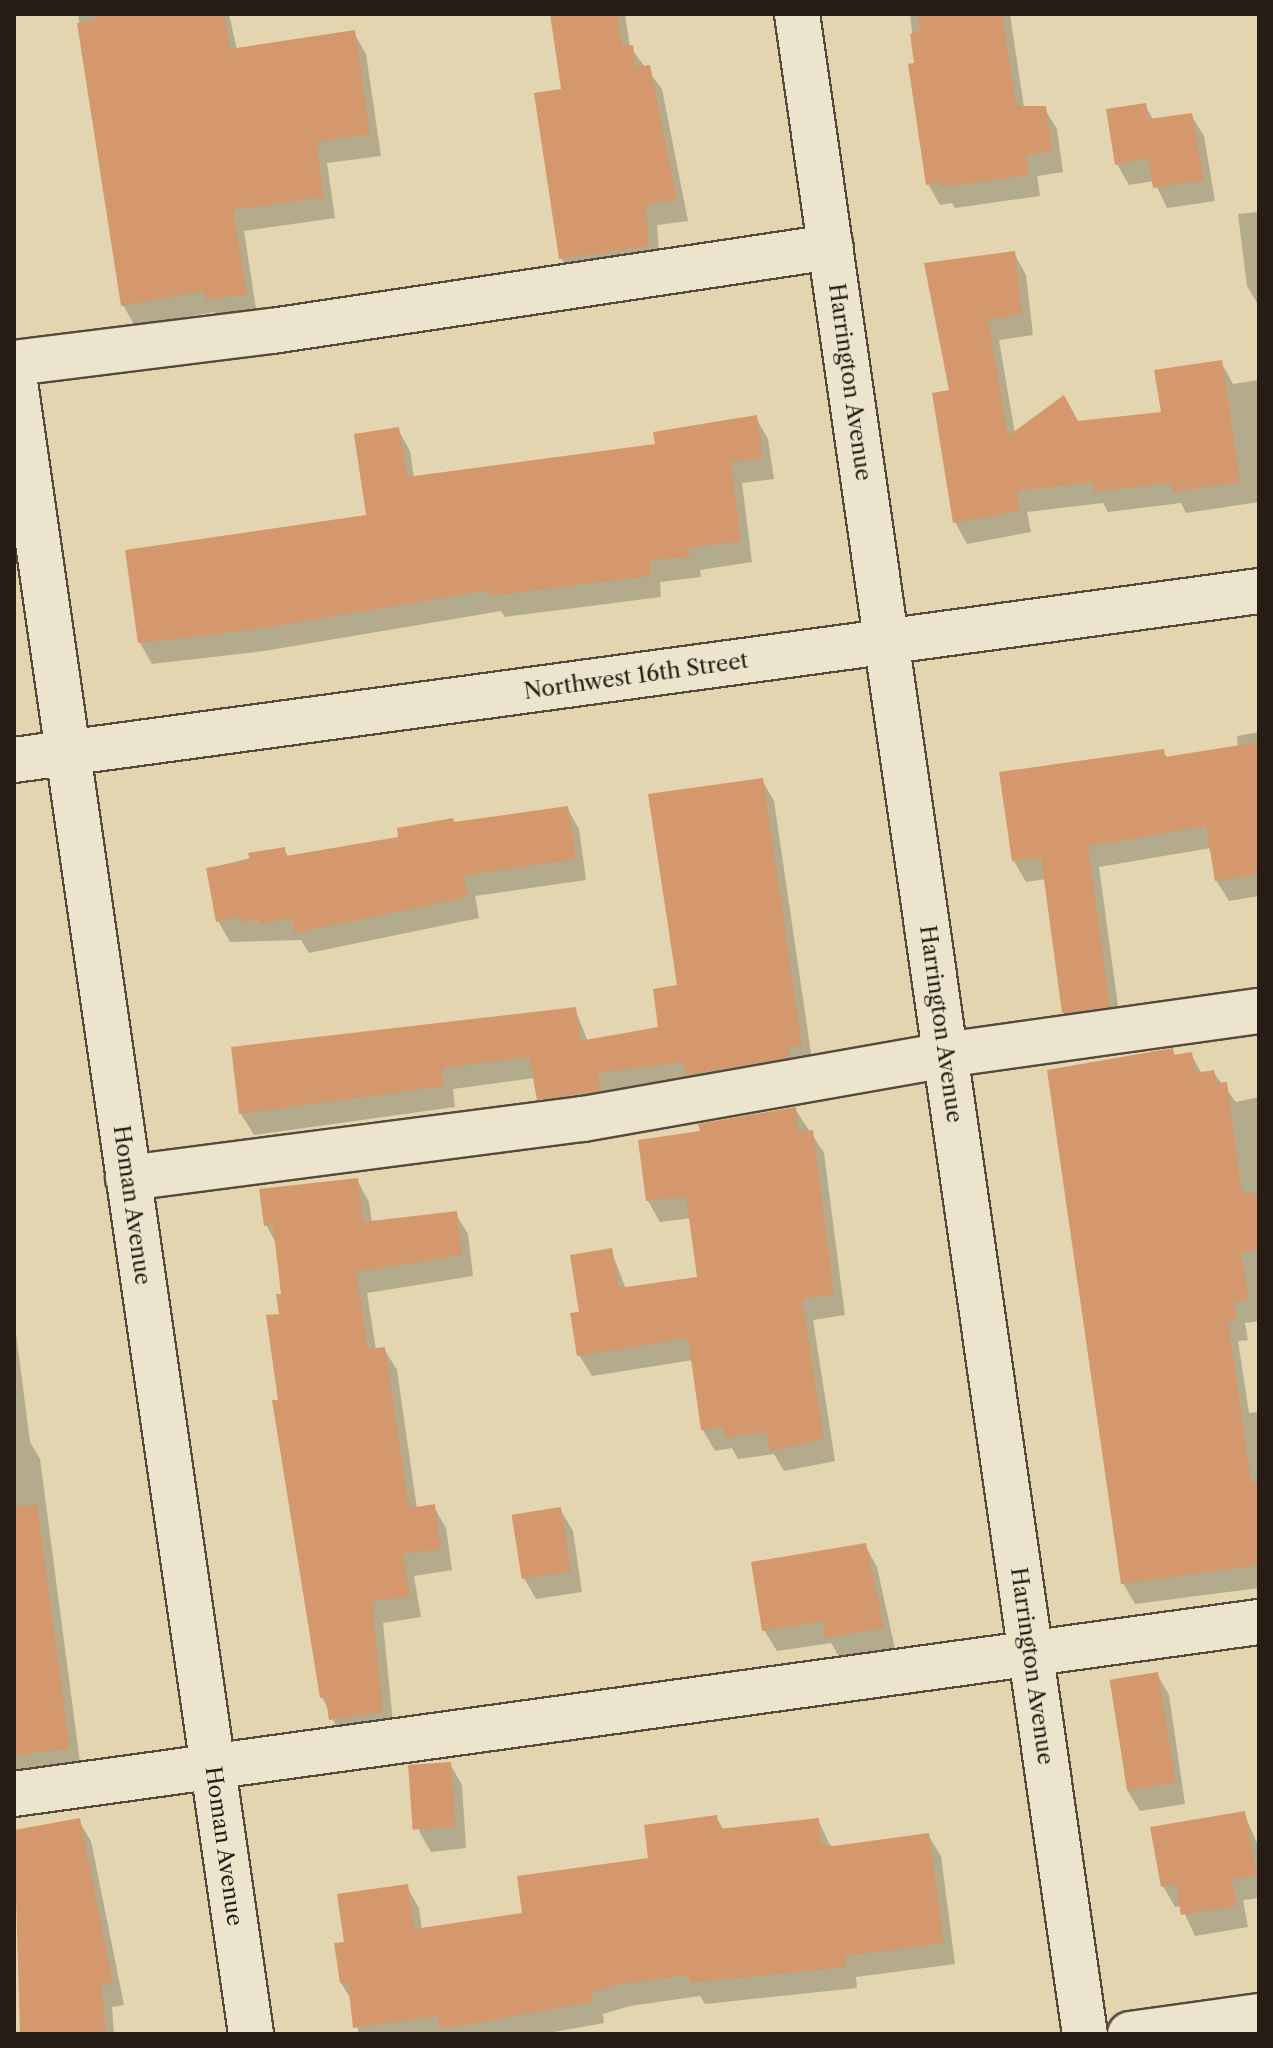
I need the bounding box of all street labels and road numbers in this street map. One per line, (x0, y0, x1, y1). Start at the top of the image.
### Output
street label: Harrington Avenue (823, 281, 877, 483)
street label: Northwest 16th Street (522, 647, 750, 705)
street label: Harrington Avenue (914, 923, 968, 1125)
street label: Homan Avenue (108, 1123, 156, 1287)
street label: Harrington Avenue (1005, 1565, 1059, 1767)
street label: Homan Avenue (200, 1764, 248, 1928)

